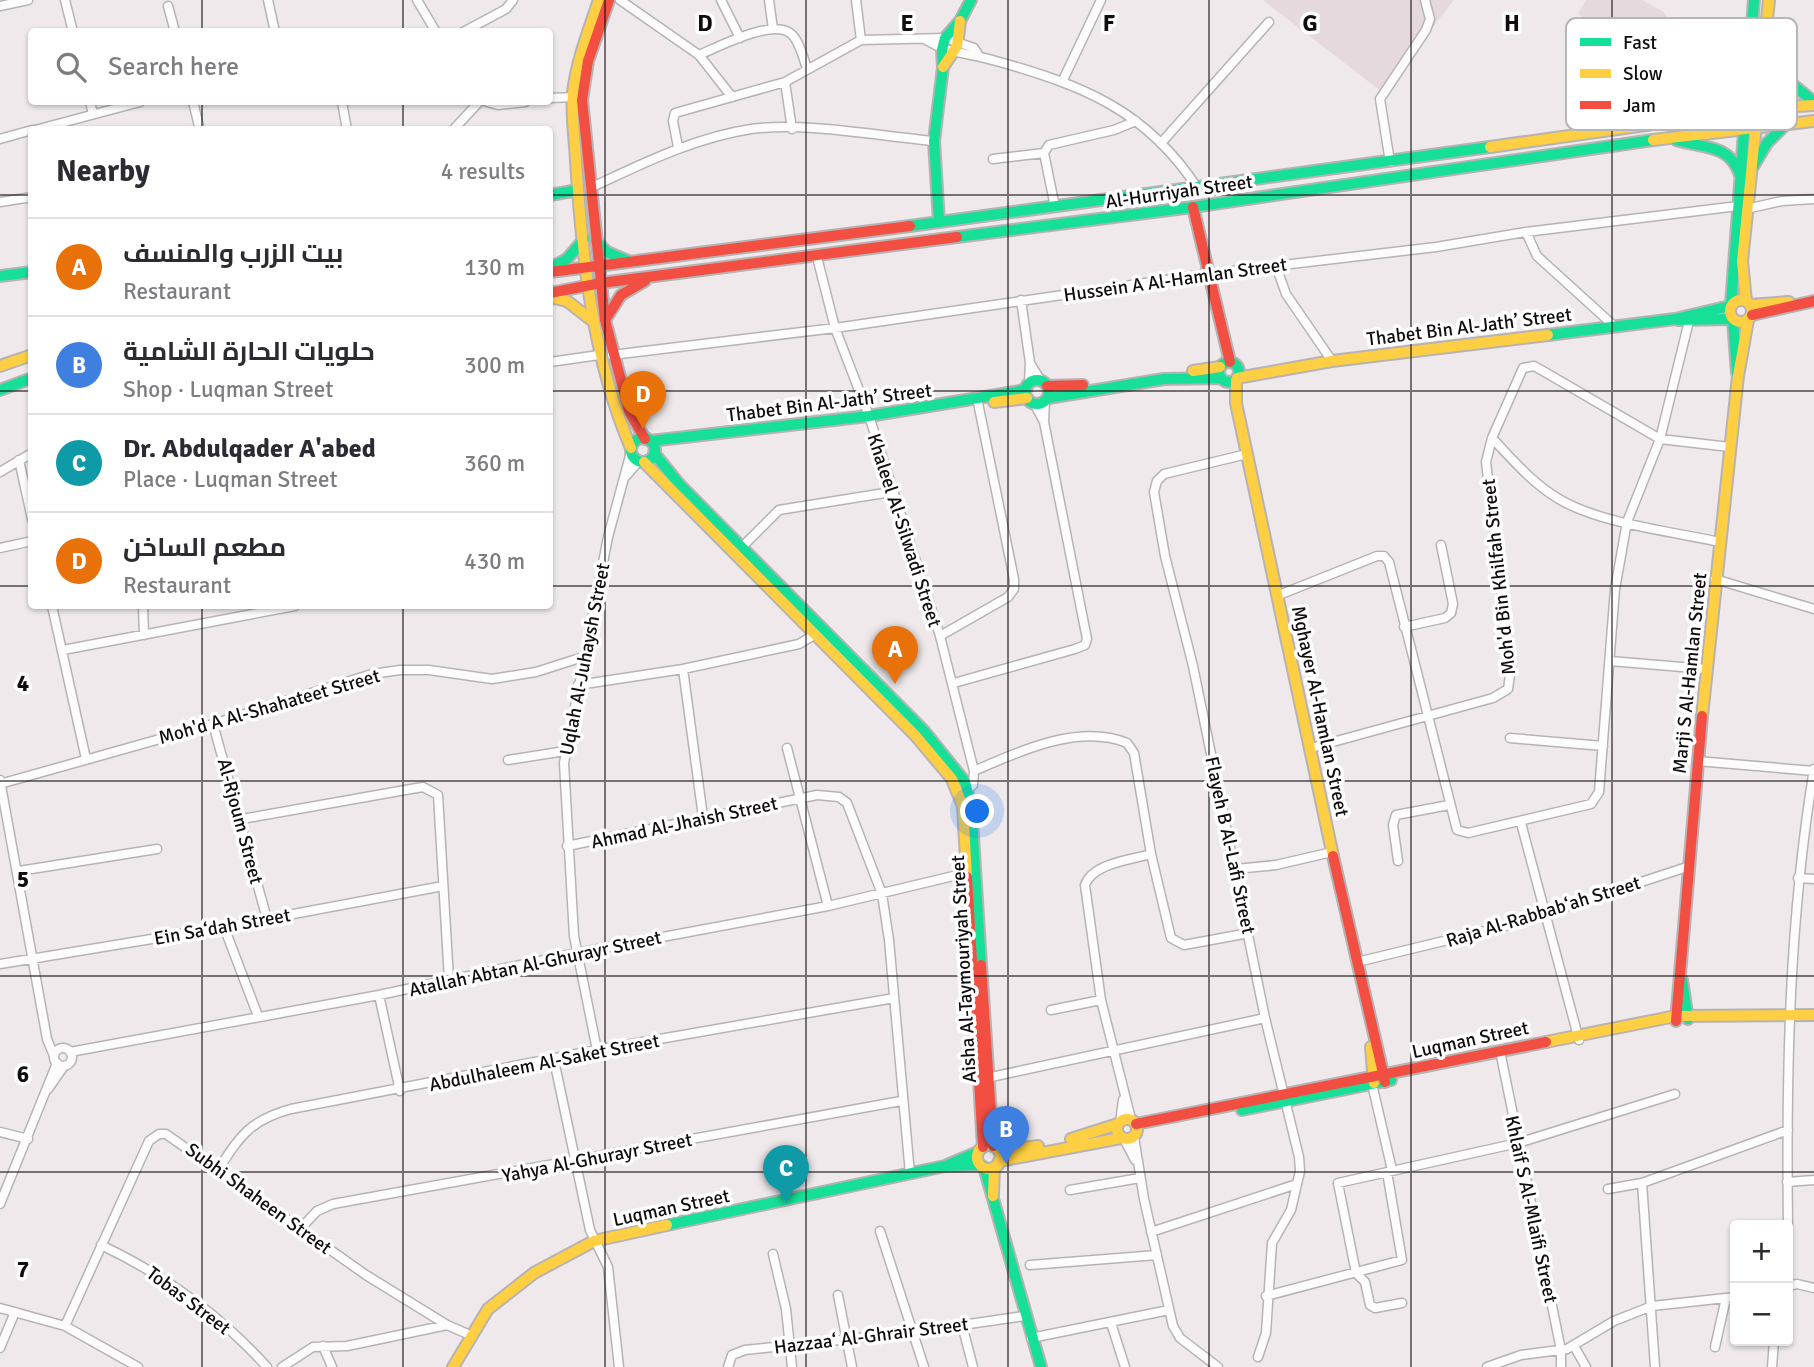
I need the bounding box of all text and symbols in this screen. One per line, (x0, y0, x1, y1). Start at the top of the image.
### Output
text: D (697, 9, 713, 38)
text: E (900, 9, 914, 38)
text: F (1103, 9, 1115, 38)
text: G (1302, 9, 1318, 38)
text: H (1504, 9, 1520, 38)
legend (1566, 18, 1797, 130)
search box (28, 28, 553, 105)
text: Fast (1623, 31, 1657, 55)
icon: search (52, 48, 90, 86)
text: Search here (108, 51, 239, 83)
text: Slow (1623, 62, 1663, 86)
text: Jam (1623, 94, 1656, 118)
text: Nearby (56, 153, 150, 190)
text: 4 results (441, 157, 525, 186)
street label: Al-Hurriyah Street (1104, 170, 1255, 214)
text: بيت الزرب والمنسف (123, 238, 343, 270)
street label: Hussein A Al-Hamlan Street (1062, 252, 1289, 308)
text: A (72, 253, 86, 282)
text: 130 m (464, 253, 525, 282)
text: Restaurant (123, 277, 231, 306)
street label: Thabet Bin Al-Jath’ Street (1365, 302, 1573, 351)
text: حلويات الحارة الشامية (123, 336, 375, 368)
text: B (72, 351, 86, 380)
text: 300 m (464, 351, 525, 380)
pin: D (620, 371, 666, 429)
text: Shop · Luqman Street (123, 375, 333, 404)
street label: Thabet Bin Al-Jath’ Street (725, 378, 933, 427)
street label: Khaleel Al-Silwadi Street (861, 431, 947, 630)
text: Dr. Abdulqader A'abed (123, 433, 376, 465)
text: C (72, 449, 86, 478)
text: 360 m (464, 449, 525, 478)
text: Place · Luqman Street (123, 465, 337, 494)
street label: Moh'd Bin Khilfah Street (1477, 477, 1521, 676)
text: مطعم الساخن (123, 532, 286, 564)
text: D (71, 547, 87, 576)
text: 430 m (464, 547, 525, 576)
street label: Uqlah Al-Juhaysh Street (555, 561, 615, 757)
text: Restaurant (123, 571, 231, 600)
street label: Marji S Al-Hamlan Street (1668, 571, 1713, 775)
street label: Mghayer Al-Hamlan Street (1286, 604, 1354, 819)
pin: A (872, 626, 918, 684)
street label: Moh'd A Al-Shahateet Street (156, 664, 383, 750)
text: 4 (17, 669, 29, 698)
street label: Flayeh B Al-Lafi Street (1199, 754, 1261, 936)
street label: Al-Rjoum Street (212, 756, 268, 887)
street label: Ahmad Al-Jhaish Street (589, 791, 780, 854)
your location (960, 794, 994, 828)
street label: Aisha Al-Taymouriyah Street (946, 854, 982, 1083)
text: 5 (17, 865, 29, 894)
street label: Raja Al-Rabbab‘ah Street (1443, 871, 1644, 953)
street label: Ein Sa‘dah Street (152, 903, 293, 951)
street label: Atallah Abtan Al-Ghurayr Street (407, 925, 664, 1002)
street label: Luqman Street (1410, 1016, 1531, 1064)
street label: Abdulhaleem Al-Saket Street (427, 1029, 662, 1097)
text: 6 (17, 1060, 29, 1089)
pin: B (983, 1106, 1029, 1164)
street label: Khlaif S Al-Mlaifi Street (1499, 1113, 1563, 1306)
street label: Yahya Al-Ghurayr Street (500, 1128, 695, 1188)
street label: Subhi Shaheen Street (181, 1138, 336, 1260)
pin: C (763, 1145, 809, 1203)
street label: Luqman Street (611, 1184, 732, 1232)
map controls (1730, 1220, 1793, 1346)
button: + (1730, 1220, 1793, 1283)
text: 7 (17, 1255, 29, 1284)
street label: Tobas Street (142, 1261, 236, 1340)
button: − (1730, 1283, 1793, 1346)
street label: Hazzaa‘ Al-Ghrair Street (773, 1312, 970, 1360)

